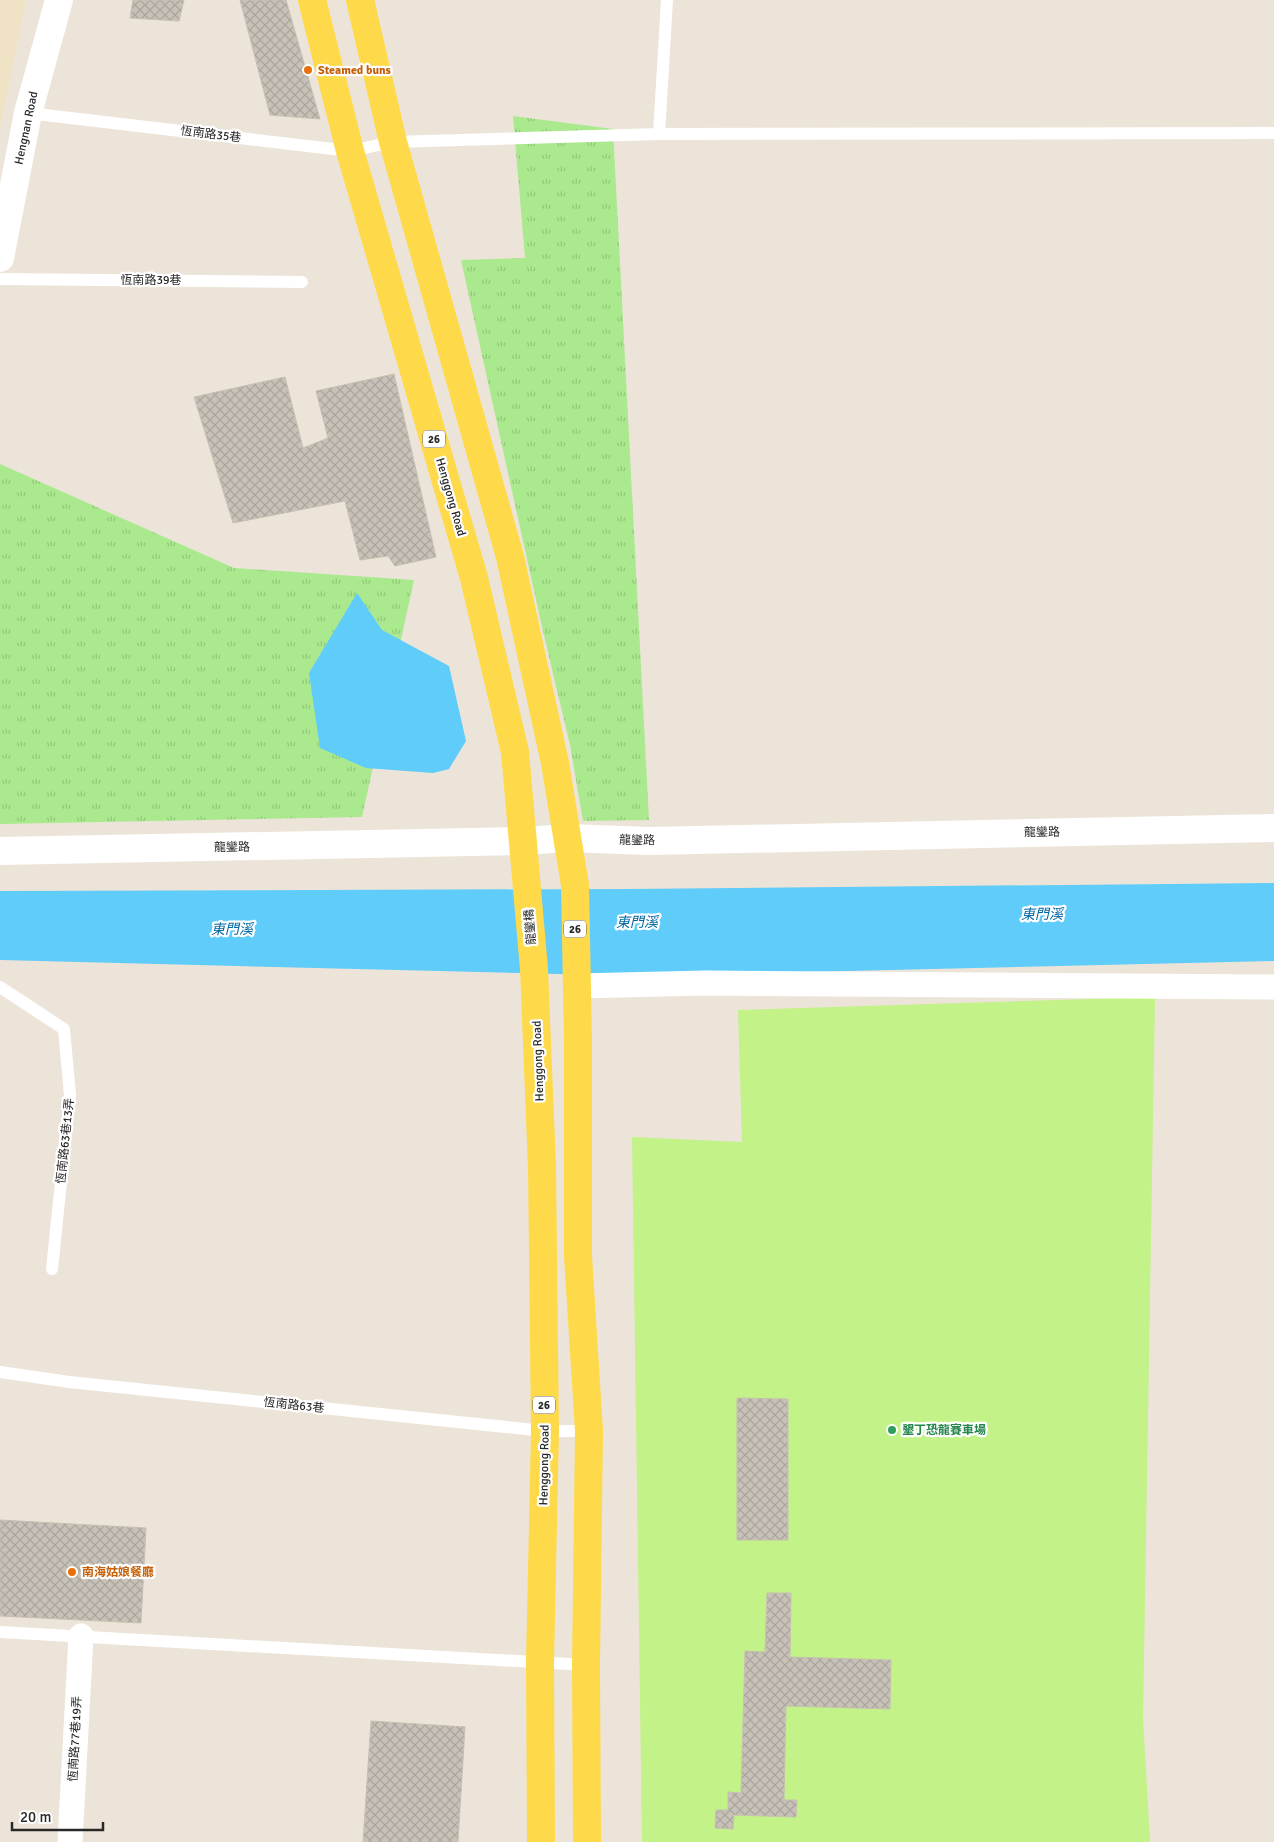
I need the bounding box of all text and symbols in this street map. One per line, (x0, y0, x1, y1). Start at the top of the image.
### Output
place label: Steamed buns (318, 63, 392, 78)
marker: Steamed buns (302, 64, 314, 76)
street label: Hengnan Road (11, 90, 42, 166)
street label: 恆南路35巷 (180, 123, 242, 146)
street label: 恆南路39巷 (121, 273, 181, 288)
road number: 26 (423, 430, 445, 448)
street label: Henggong Road (432, 456, 469, 538)
street label: 龍鑾路 (1024, 825, 1060, 840)
street label: 龍鑾路 (619, 833, 655, 848)
street label: 龍鑾路 (214, 840, 250, 855)
water label: 東門溪 (1021, 906, 1065, 923)
street label: 龍鑾橋 (521, 908, 540, 946)
water label: 東門溪 (616, 914, 660, 931)
water label: 東門溪 (211, 921, 255, 938)
road number: 26 (564, 921, 586, 938)
street label: Henggong Road (530, 1020, 547, 1102)
street label: 恆南路63巷13弄 (54, 1098, 77, 1185)
street label: 恆南路63巷 (263, 1395, 325, 1416)
road number: 26 (533, 1396, 555, 1414)
place label: 墾丁恐龍賽車場 (902, 1423, 986, 1438)
marker: 墾丁恐龍賽車場 (886, 1424, 898, 1436)
street label: Henggong Road (536, 1425, 553, 1506)
place label: 南海姑娘餐廳 (82, 1565, 154, 1580)
marker: 南海姑娘餐廳 (66, 1566, 78, 1578)
street label: 恆南路77巷19弄 (66, 1696, 85, 1782)
scale bar (12, 1800, 104, 1832)
text: 20 m (20, 1808, 51, 1826)

